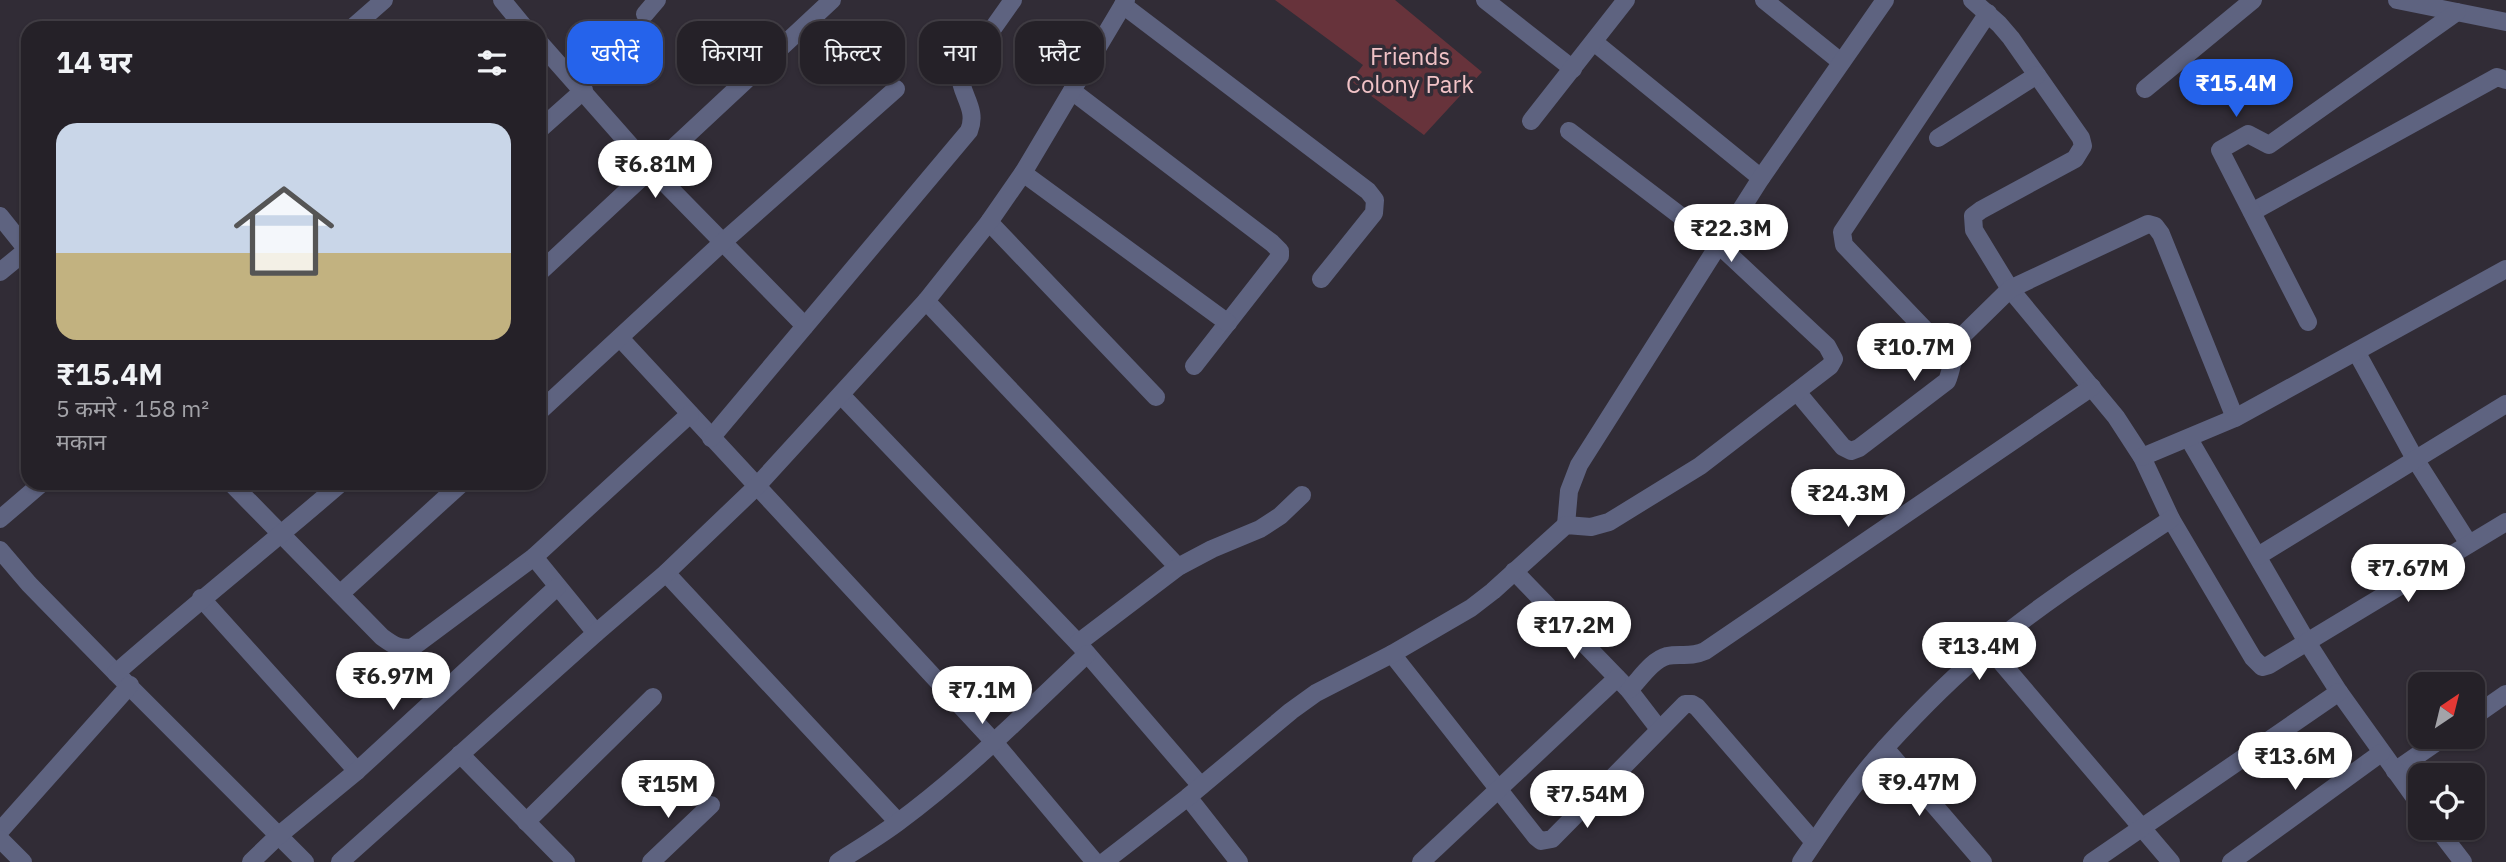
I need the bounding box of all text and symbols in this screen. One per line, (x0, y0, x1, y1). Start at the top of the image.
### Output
chip: खरीदें (567, 21, 663, 84)
chip: किराया (677, 21, 786, 84)
chip: फ़िल्टर (800, 21, 905, 84)
chip: नया (919, 21, 1001, 84)
chip: फ़्लैट (1015, 21, 1104, 84)
park label: Friends Colony Park (1346, 40, 1474, 100)
text: 14 घर (56, 42, 132, 81)
icon: filters (473, 44, 511, 82)
pin: ₹15.4M (2179, 60, 2293, 119)
text: ₹15.4M (2195, 67, 2277, 97)
pin: ₹6.81M (598, 140, 712, 200)
text: ₹6.81M (614, 148, 696, 178)
icon: home (221, 168, 347, 294)
pin: ₹22.3M (1674, 204, 1788, 264)
text: ₹22.3M (1690, 212, 1772, 242)
pin: ₹10.7M (1857, 324, 1971, 383)
text: ₹10.7M (1873, 331, 1955, 361)
text: ₹15.4M (56, 354, 163, 393)
text: 5 कमरे · 158 m² (56, 393, 209, 423)
text: मकान (56, 426, 106, 456)
pin: ₹24.3M (1791, 470, 1905, 529)
text: ₹24.3M (1807, 477, 1889, 507)
pin: ₹7.67M (2351, 544, 2465, 604)
text: ₹7.67M (2367, 552, 2449, 582)
pin: ₹17.2M (1517, 602, 1631, 661)
text: ₹17.2M (1533, 609, 1615, 639)
pin: ₹13.4M (1922, 622, 2036, 682)
text: ₹13.4M (1938, 630, 2020, 660)
pin: ₹6.97M (336, 652, 450, 712)
text: ₹6.97M (352, 660, 434, 690)
pin: ₹7.1M (933, 666, 1031, 726)
north arrow (2408, 672, 2485, 749)
map controls (2408, 672, 2485, 840)
text: ₹7.1M (948, 674, 1016, 704)
pin: ₹13.6M (2238, 732, 2352, 792)
text: ₹13.6M (2254, 740, 2336, 770)
pin: ₹9.47M (1862, 758, 1976, 818)
pin: ₹15M (627, 760, 709, 820)
button: locate (2408, 763, 2485, 840)
text: ₹9.47M (1878, 766, 1960, 796)
text: ₹15M (638, 768, 698, 798)
pin: ₹7.54M (1530, 770, 1644, 830)
text: ₹7.54M (1546, 778, 1628, 808)

